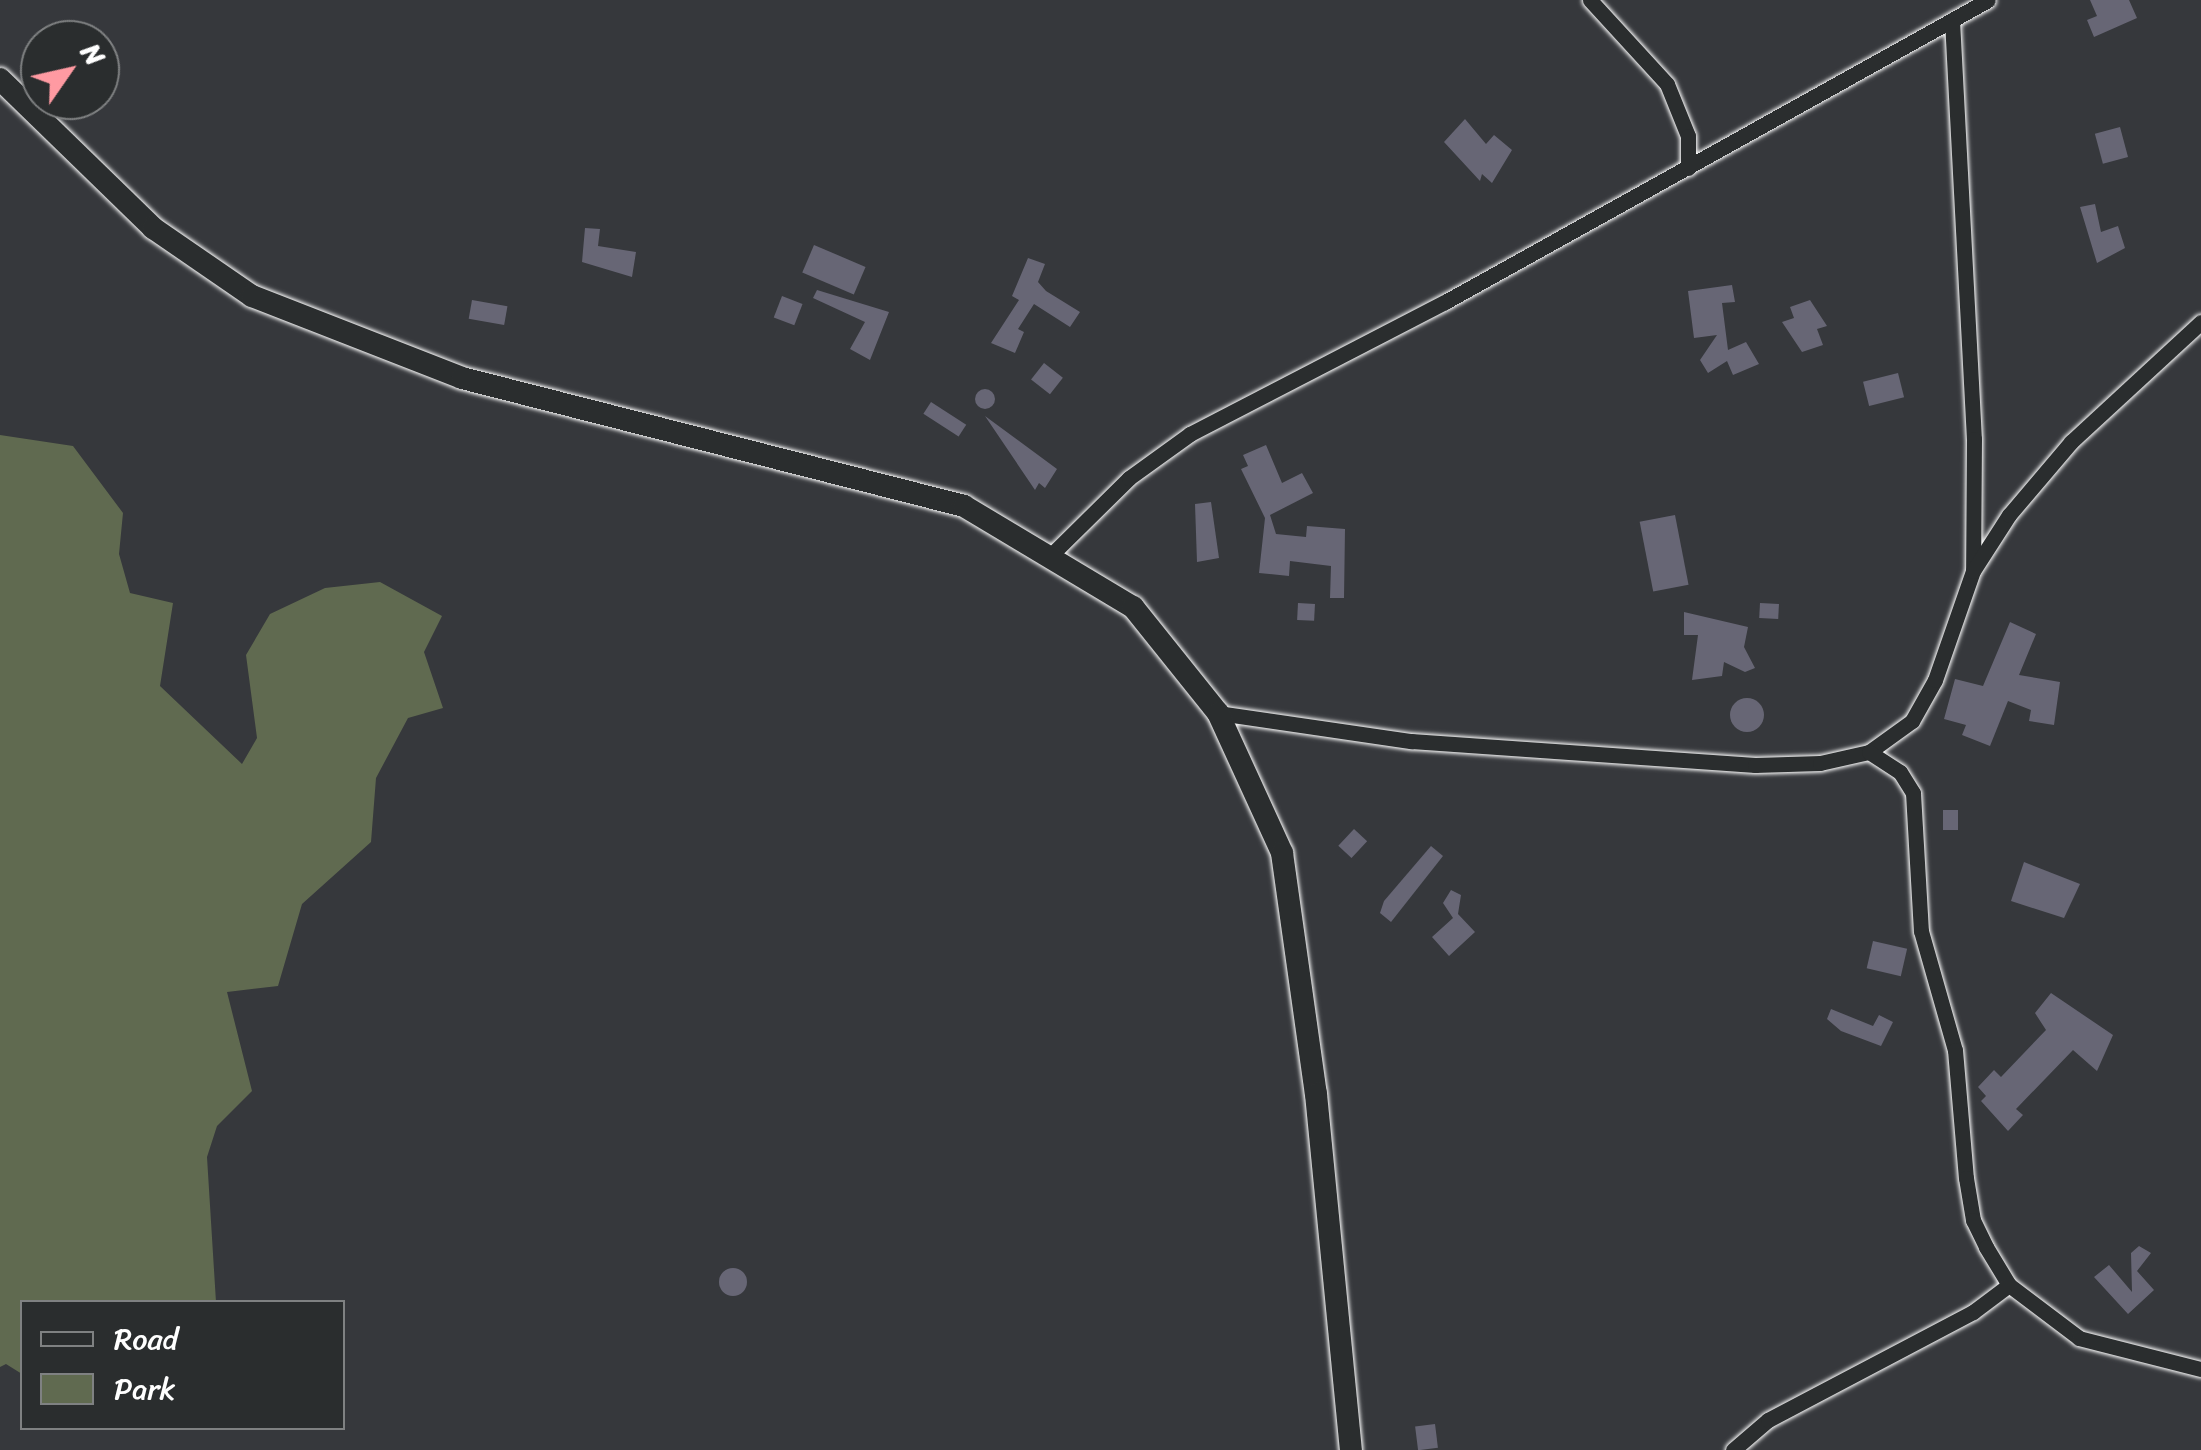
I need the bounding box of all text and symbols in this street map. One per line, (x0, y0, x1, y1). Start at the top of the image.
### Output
north arrow (20, 20, 120, 120)
text: N (68, 32, 119, 76)
legend (20, 1300, 345, 1430)
text: Road (114, 1312, 178, 1366)
text: Park (114, 1362, 176, 1416)

